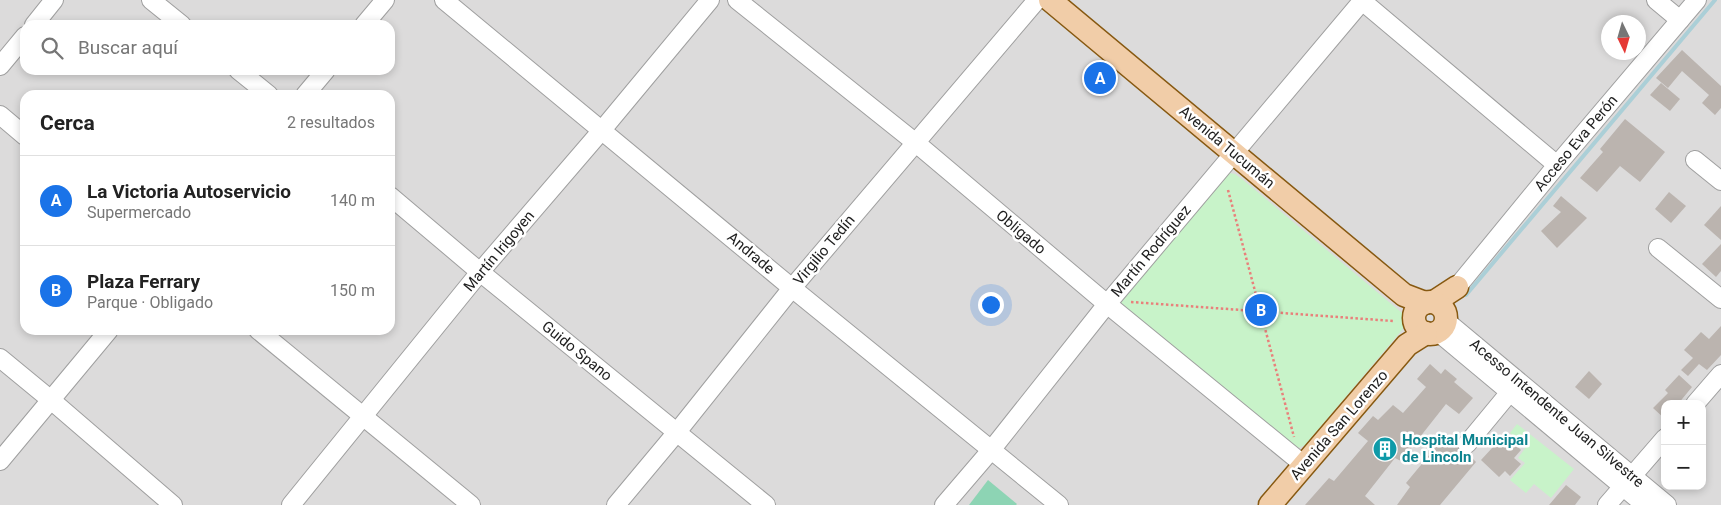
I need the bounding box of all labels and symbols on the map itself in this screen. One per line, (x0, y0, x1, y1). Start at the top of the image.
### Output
north arrow (1601, 15, 1646, 60)
pin: A (1084, 59, 1116, 97)
street label: Acceso Eva Perón (1531, 91, 1621, 195)
street label: Avenida Tucumán (1176, 102, 1278, 192)
street label: Martín Rodríguez (1107, 201, 1195, 301)
street label: Obligado (992, 206, 1050, 258)
street label: Martín Irigoyen (460, 207, 538, 295)
street label: Virgilio Tedín (789, 211, 859, 289)
street label: Andrade (724, 228, 778, 278)
pin: B (1245, 291, 1277, 329)
your location (978, 292, 1004, 318)
street label: Guido Spano (538, 317, 616, 385)
street label: Acesso Intendente Juan Silvestre (1466, 335, 1648, 491)
street label: Avenida San Lorenzo (1286, 366, 1392, 484)
place label: Hospital Municipal de Lincoln (1402, 431, 1528, 466)
building icon: Hospital Municipal de Lincoln (1372, 436, 1398, 462)

